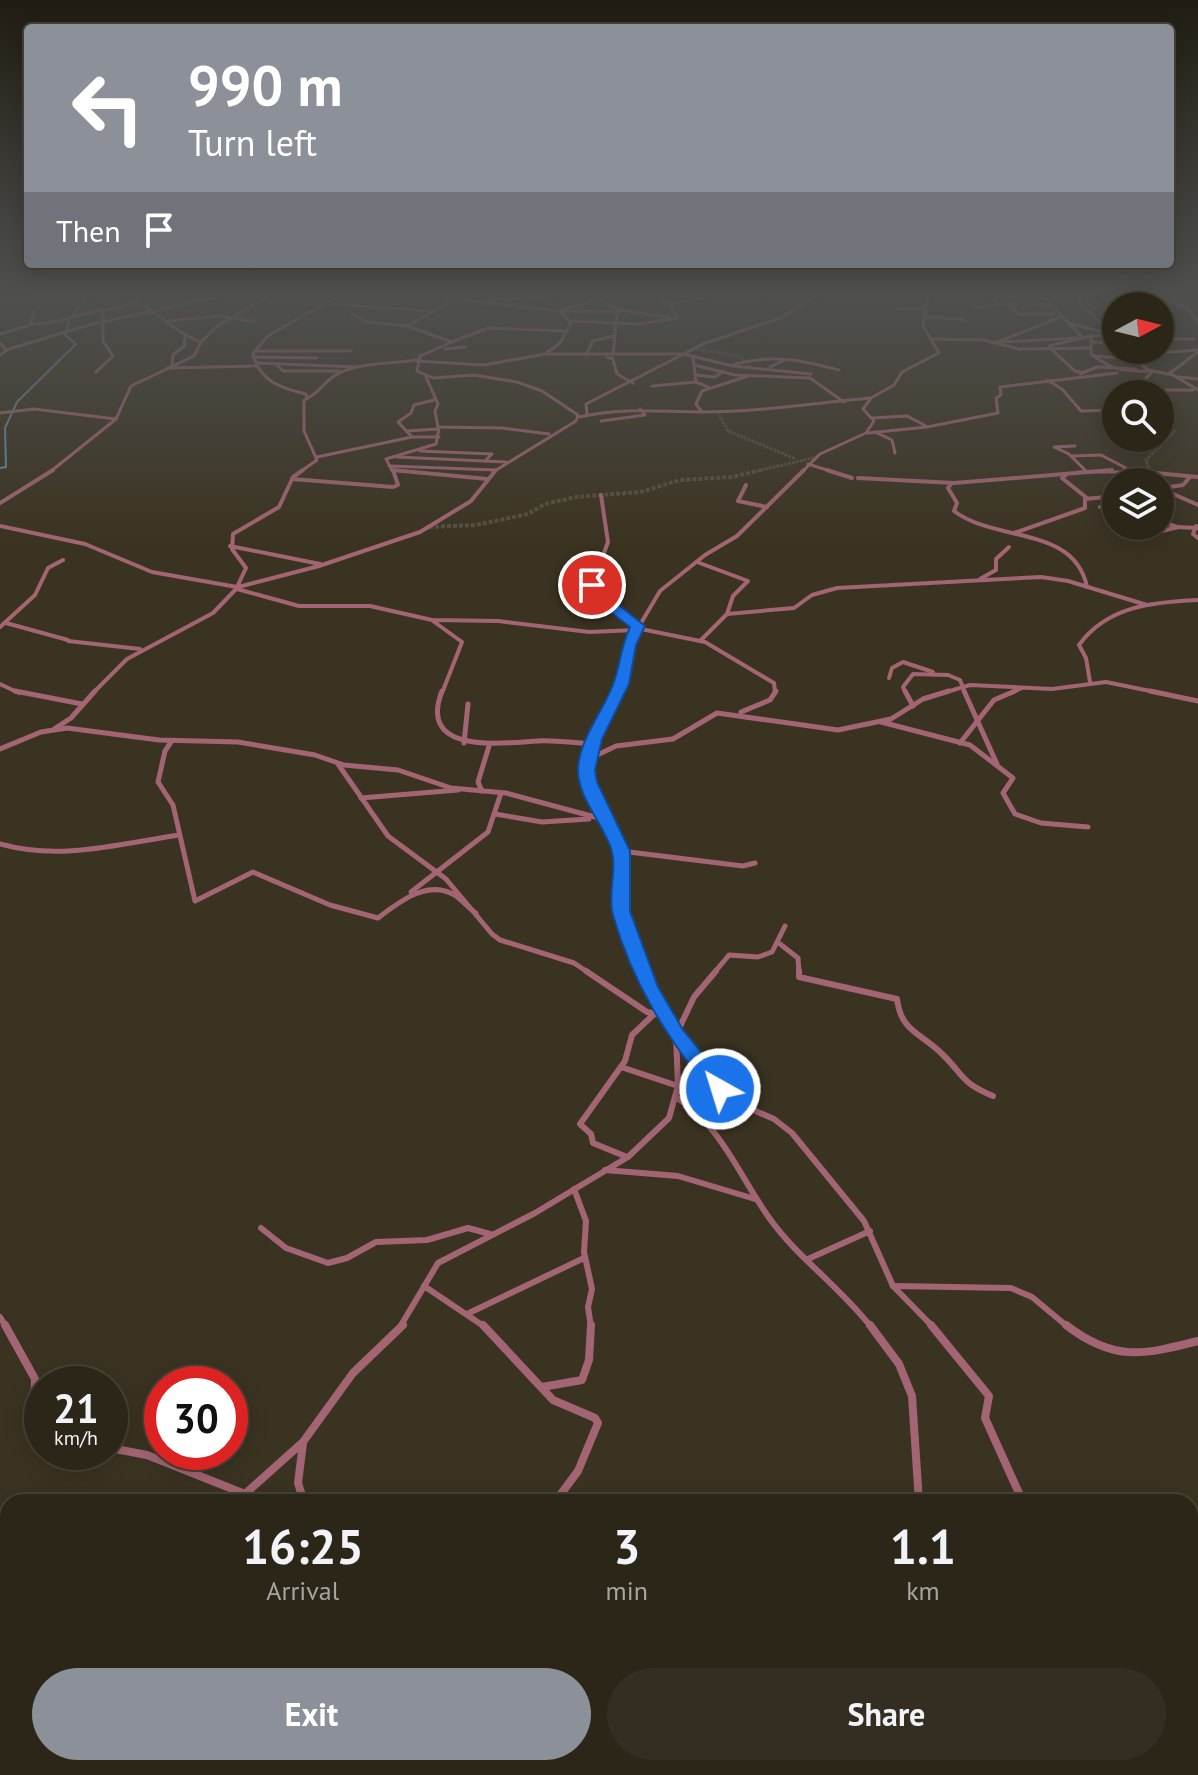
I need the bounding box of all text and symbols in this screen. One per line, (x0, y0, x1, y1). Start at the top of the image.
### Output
text: 990 m (188, 49, 343, 121)
icon: left (56, 56, 160, 160)
text: Turn left (188, 119, 317, 166)
icon: arrive (137, 208, 181, 252)
text: Then (56, 211, 121, 250)
north arrow (1102, 292, 1174, 364)
map controls (1102, 292, 1174, 540)
button: search (1102, 380, 1174, 452)
button: layers (1102, 468, 1174, 540)
pin (558, 551, 626, 619)
icon: arrive (570, 563, 614, 607)
position arrow (678, 1047, 762, 1131)
speed limit sign: 30 (144, 1366, 248, 1470)
text: 21 (53, 1382, 99, 1434)
text: km/h (54, 1425, 98, 1451)
text: 16:25 (242, 1515, 364, 1577)
text: 3 (613, 1515, 640, 1577)
text: 1.1 (890, 1515, 956, 1577)
text: Arrival (266, 1574, 339, 1607)
text: min (606, 1574, 648, 1607)
text: km (906, 1574, 940, 1607)
button: Exit (32, 1668, 591, 1760)
button: Share (607, 1668, 1166, 1760)

